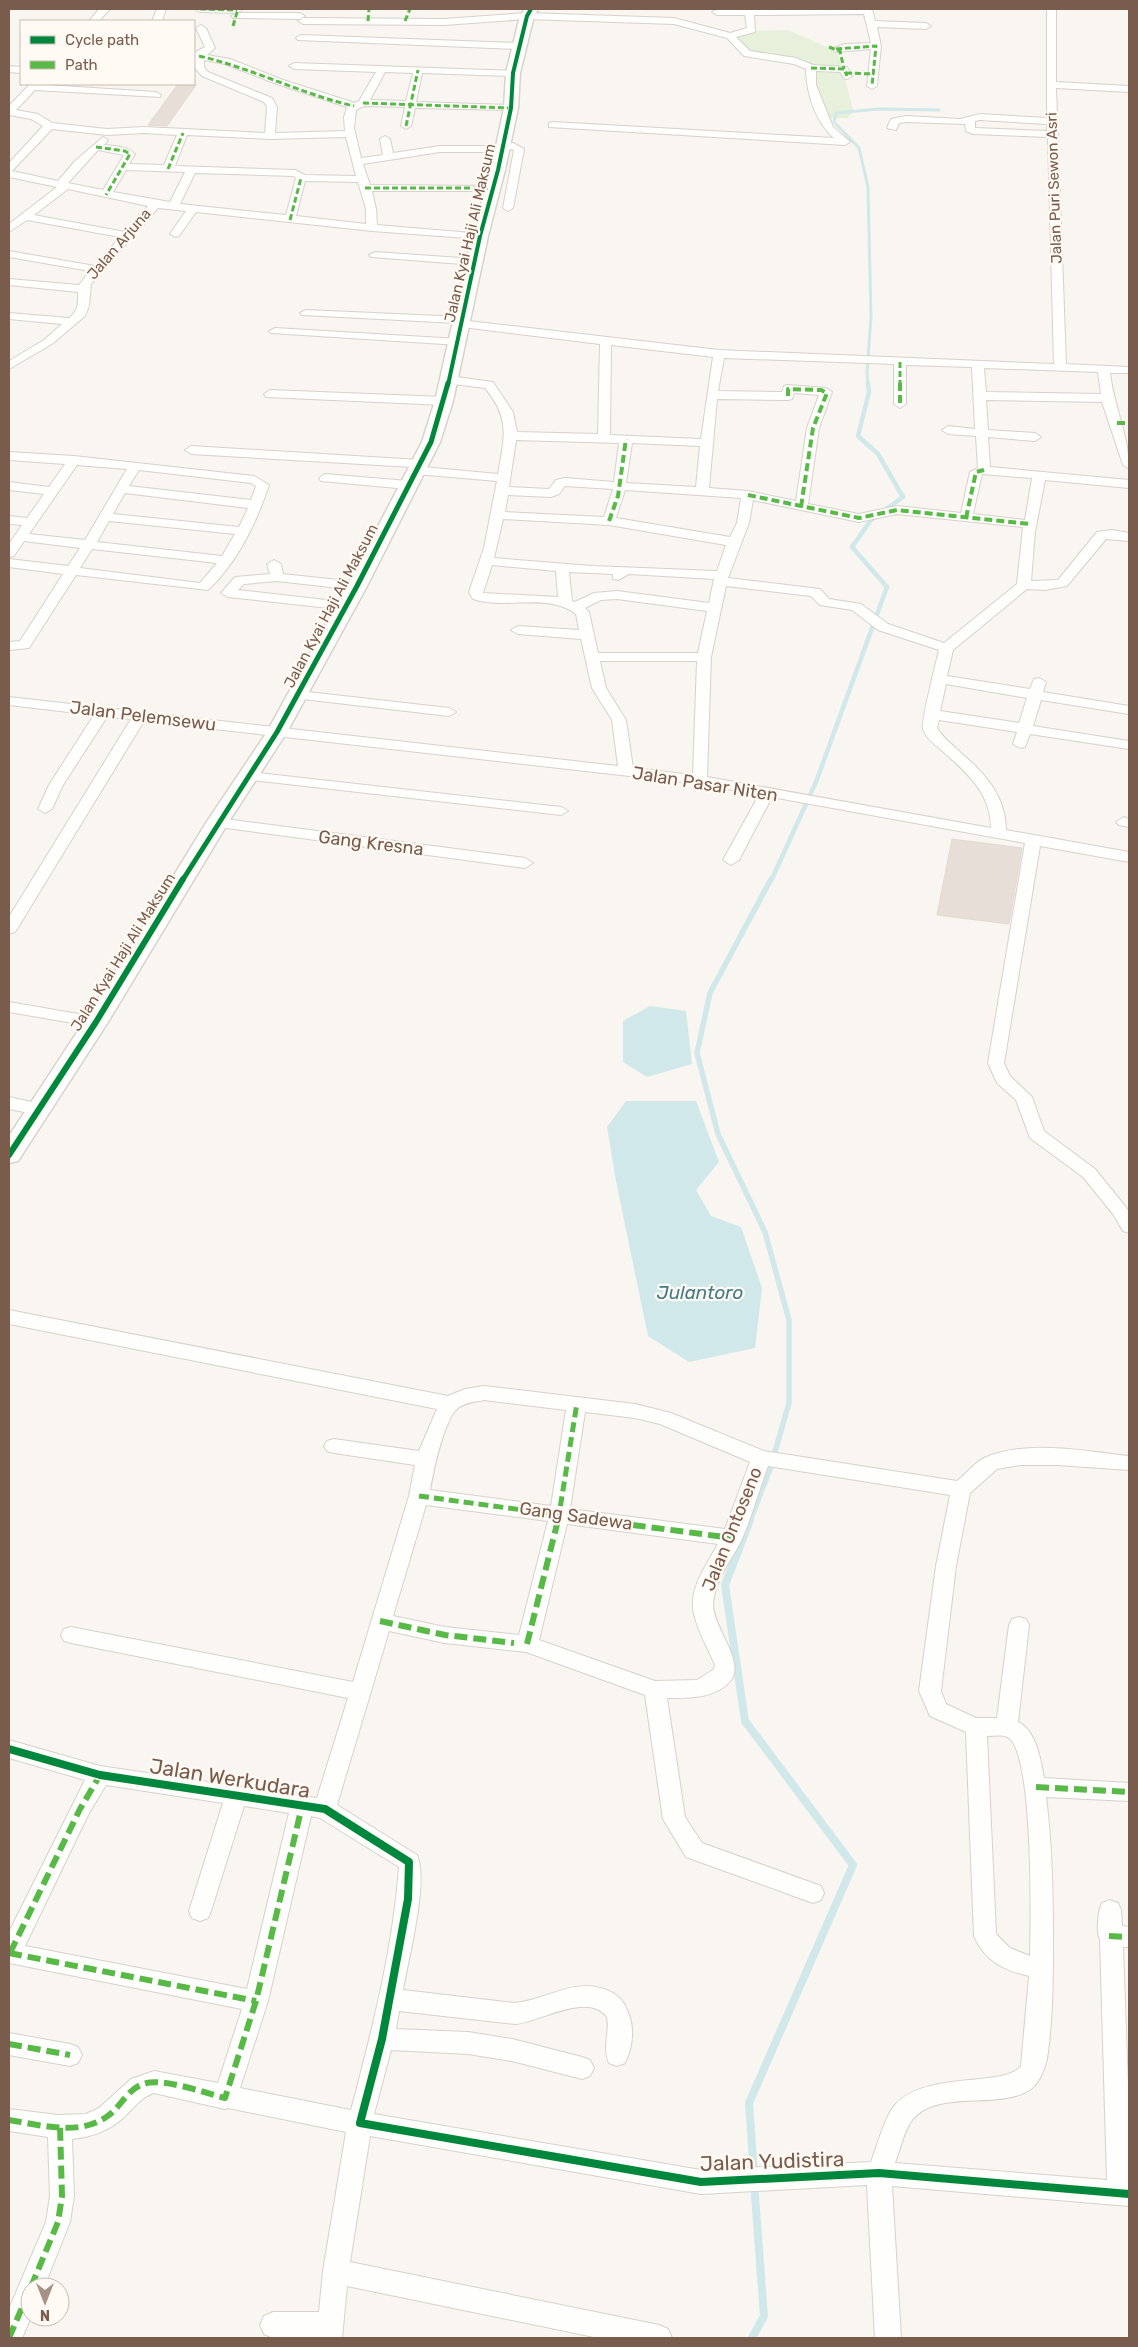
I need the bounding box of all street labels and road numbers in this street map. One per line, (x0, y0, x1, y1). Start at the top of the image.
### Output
street label: Jalan Puri Sewon Asri (1042, 112, 1066, 264)
street label: Jalan Kyai Haji Ali Maksum (441, 142, 499, 324)
street label: Jalan Arjuna (83, 205, 155, 283)
street label: Jalan Kyai Haji Ali Maksum (280, 521, 382, 691)
street label: Jalan Pelemsewu (69, 696, 217, 736)
street label: Jalan Pasar Niten (631, 762, 779, 806)
street label: Gang Kresna (317, 826, 425, 860)
street label: Jalan Kyai Haji Ali Maksum (67, 870, 179, 1034)
street label: Jalan Ontoseno (697, 1464, 767, 1594)
street label: Gang Sadewa (518, 1497, 634, 1535)
street label: Jalan Werkudara (148, 1753, 312, 1803)
street label: Jalan Yudistira (699, 2146, 845, 2176)

